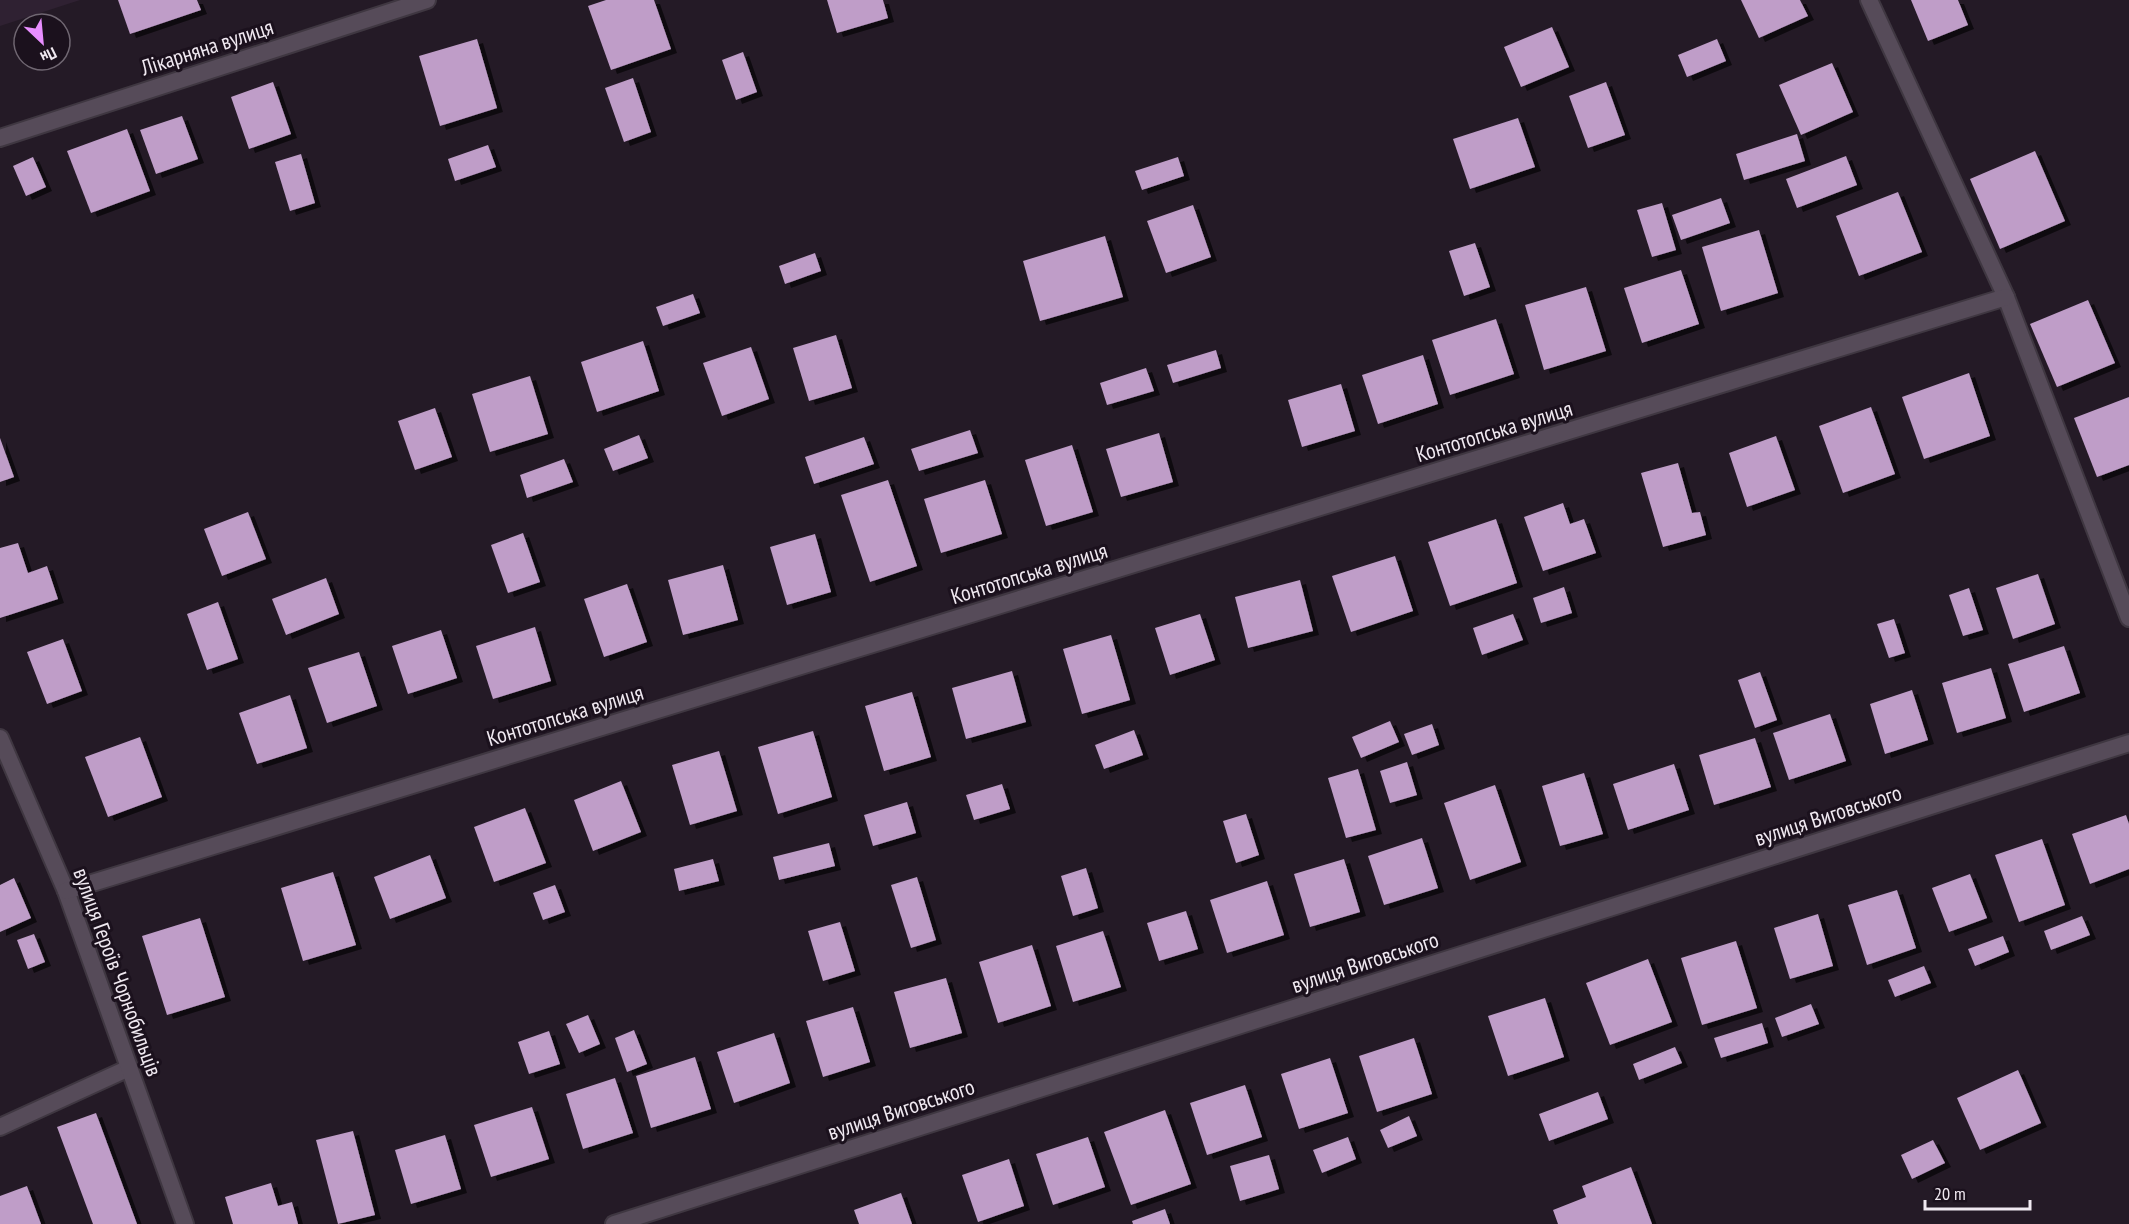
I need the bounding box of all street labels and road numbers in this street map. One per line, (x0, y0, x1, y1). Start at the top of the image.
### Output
street label: Лікарняна вулиця (136, 12, 277, 82)
street label: Контотопська вулиця (1412, 394, 1576, 468)
street label: Контотопська вулиця (947, 536, 1111, 610)
street label: Контотопська вулиця (483, 678, 647, 752)
street label: вулиця Виговського (1751, 778, 1905, 852)
street label: вулиця Героїв Чорнобильців (67, 864, 169, 1080)
street label: вулиця Виговського (1288, 925, 1442, 999)
street label: вулиця Виговського (824, 1072, 978, 1146)

